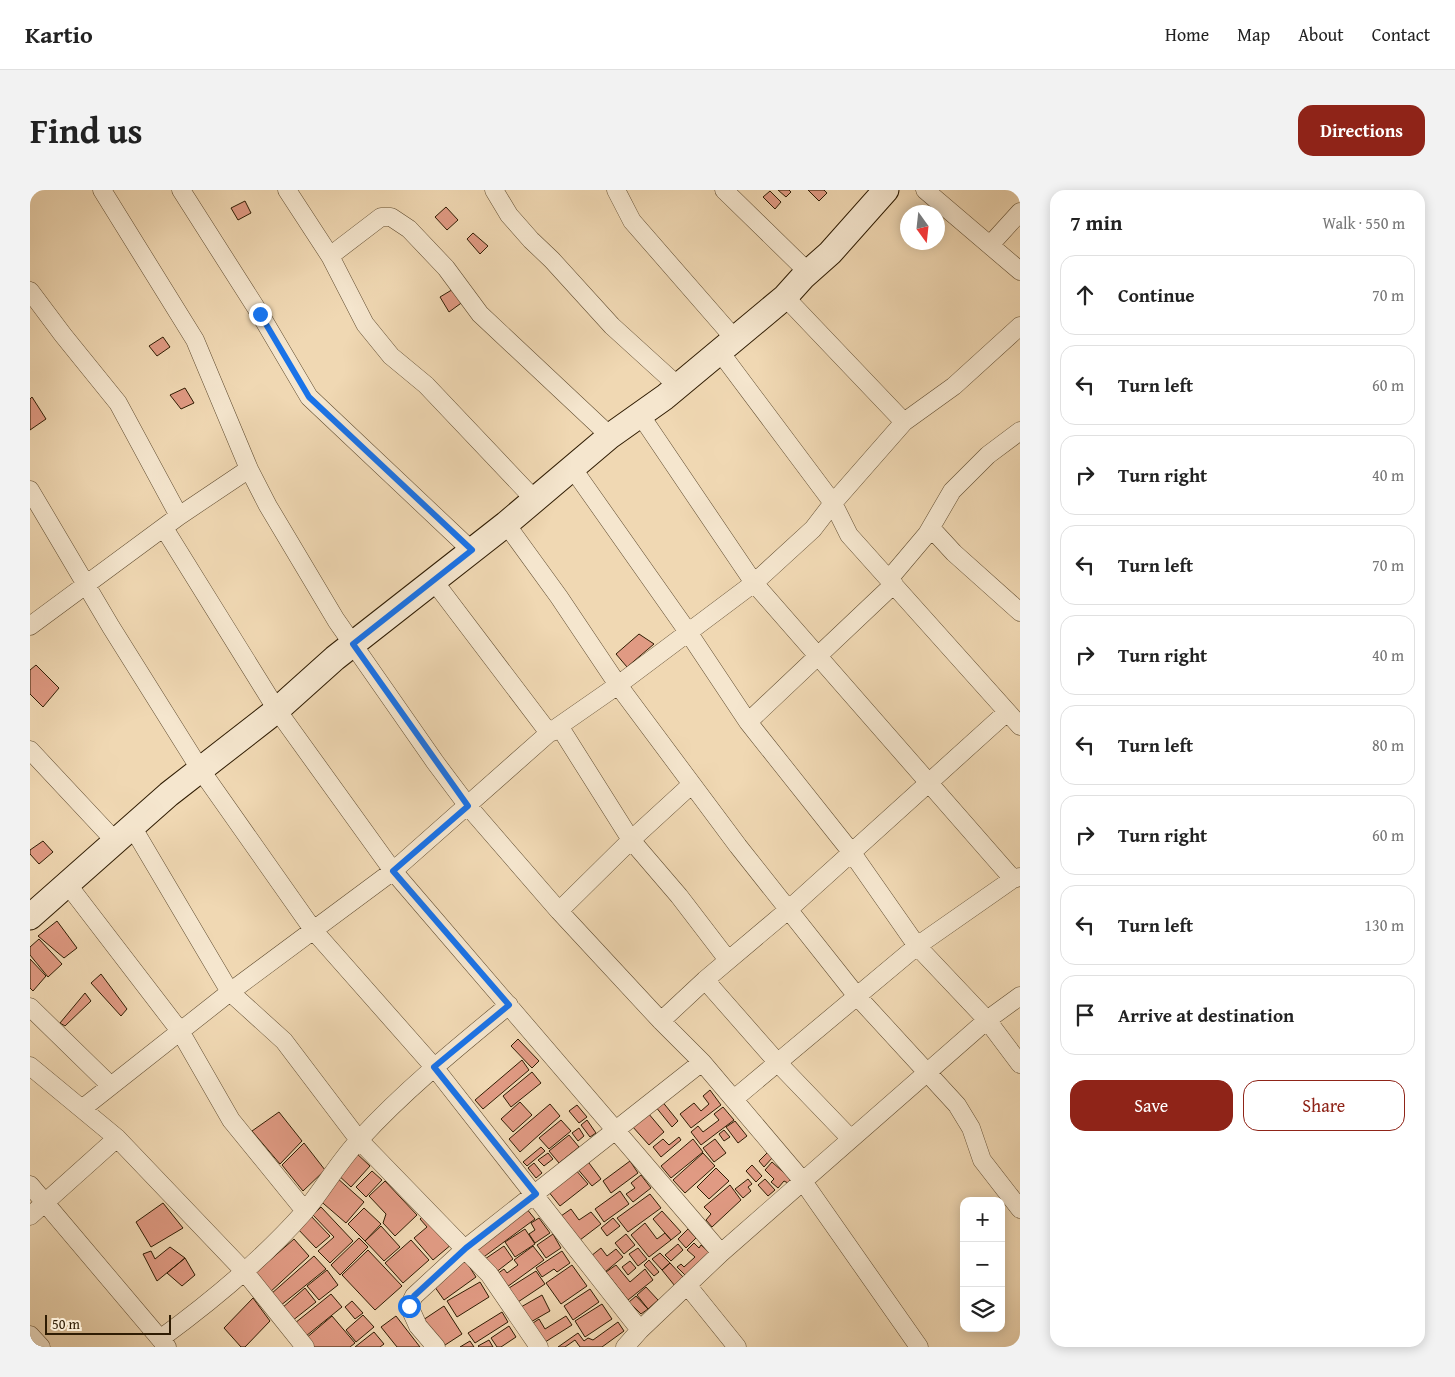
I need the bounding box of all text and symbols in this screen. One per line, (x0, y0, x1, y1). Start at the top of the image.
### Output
text: Kartio (25, 17, 93, 52)
text: Home (1165, 21, 1209, 48)
text: Map (1237, 21, 1270, 48)
text: About (1298, 21, 1344, 48)
text: Contact (1372, 21, 1430, 48)
text: Find us (30, 105, 143, 156)
button: Directions (1298, 105, 1425, 156)
north arrow (900, 205, 945, 250)
text: 7 min (1070, 207, 1122, 238)
text: Walk · 550 m (1322, 211, 1405, 235)
icon: ahead (1071, 281, 1099, 309)
text: Continue (1118, 281, 1195, 309)
text: 70 m (1372, 283, 1404, 307)
route end (249, 303, 272, 326)
icon: left (1071, 371, 1099, 399)
text: Turn left (1118, 371, 1193, 399)
text: 60 m (1372, 373, 1404, 397)
icon: right (1071, 461, 1099, 489)
text: Turn right (1118, 461, 1207, 489)
text: 40 m (1372, 463, 1404, 487)
icon: left (1071, 551, 1099, 579)
text: Turn left (1118, 551, 1193, 579)
text: 70 m (1372, 553, 1404, 577)
icon: right (1071, 641, 1099, 669)
text: Turn right (1118, 641, 1207, 669)
text: 40 m (1372, 643, 1404, 667)
icon: left (1071, 731, 1099, 759)
text: Turn left (1118, 731, 1193, 759)
text: 80 m (1372, 733, 1404, 757)
icon: right (1071, 821, 1099, 849)
text: Turn right (1118, 821, 1207, 849)
text: 60 m (1372, 823, 1404, 847)
icon: left (1071, 911, 1099, 939)
text: Turn left (1118, 911, 1193, 939)
text: 130 m (1364, 913, 1404, 937)
icon: arrive (1071, 1001, 1099, 1029)
text: Arrive at destination (1118, 1001, 1294, 1029)
button: Save (1070, 1080, 1233, 1131)
button: Share (1243, 1080, 1405, 1131)
map controls (960, 1197, 1005, 1332)
button: + (960, 1197, 1005, 1242)
button: − (960, 1242, 1005, 1287)
button: layers (960, 1287, 1005, 1332)
route start (398, 1295, 421, 1318)
scale bar (45, 1312, 171, 1335)
text: 50 m (52, 1314, 80, 1334)

